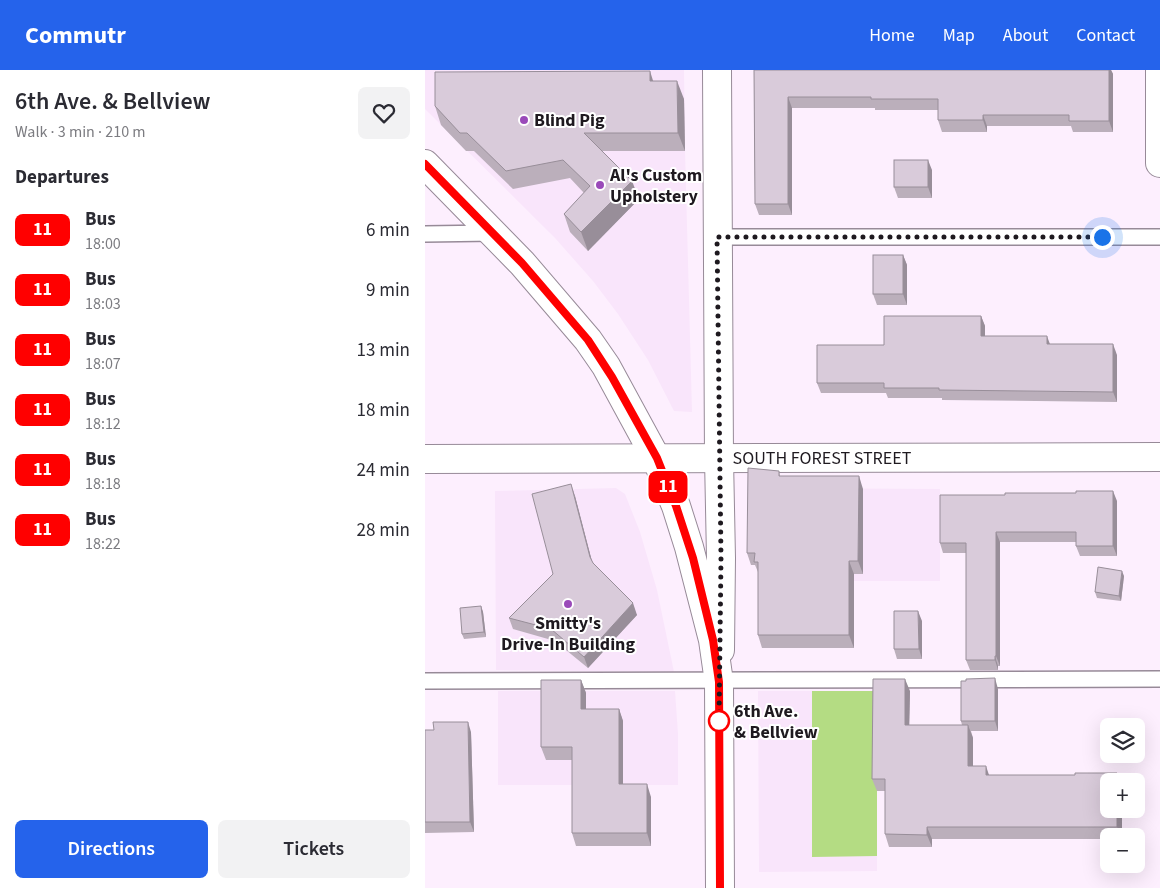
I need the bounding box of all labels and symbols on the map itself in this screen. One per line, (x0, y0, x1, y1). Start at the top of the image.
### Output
place label: Blind Pig (534, 108, 605, 133)
marker: Blind Pig (518, 114, 530, 126)
place label: Al's Custom Upholstery (609, 163, 702, 209)
marker: Al's Custom Upholstery (594, 179, 606, 191)
your location (1090, 225, 1115, 250)
street label: SOUTH FOREST STREET (733, 446, 912, 471)
line badge: 11 (645, 471, 691, 503)
marker: Smitty's Drive-In Building (562, 598, 574, 610)
place label: Smitty's Drive-In Building (501, 611, 635, 657)
place label: 6th Ave. & Bellview (734, 699, 818, 745)
marker: 6th Ave. & Bellview (708, 710, 730, 732)

